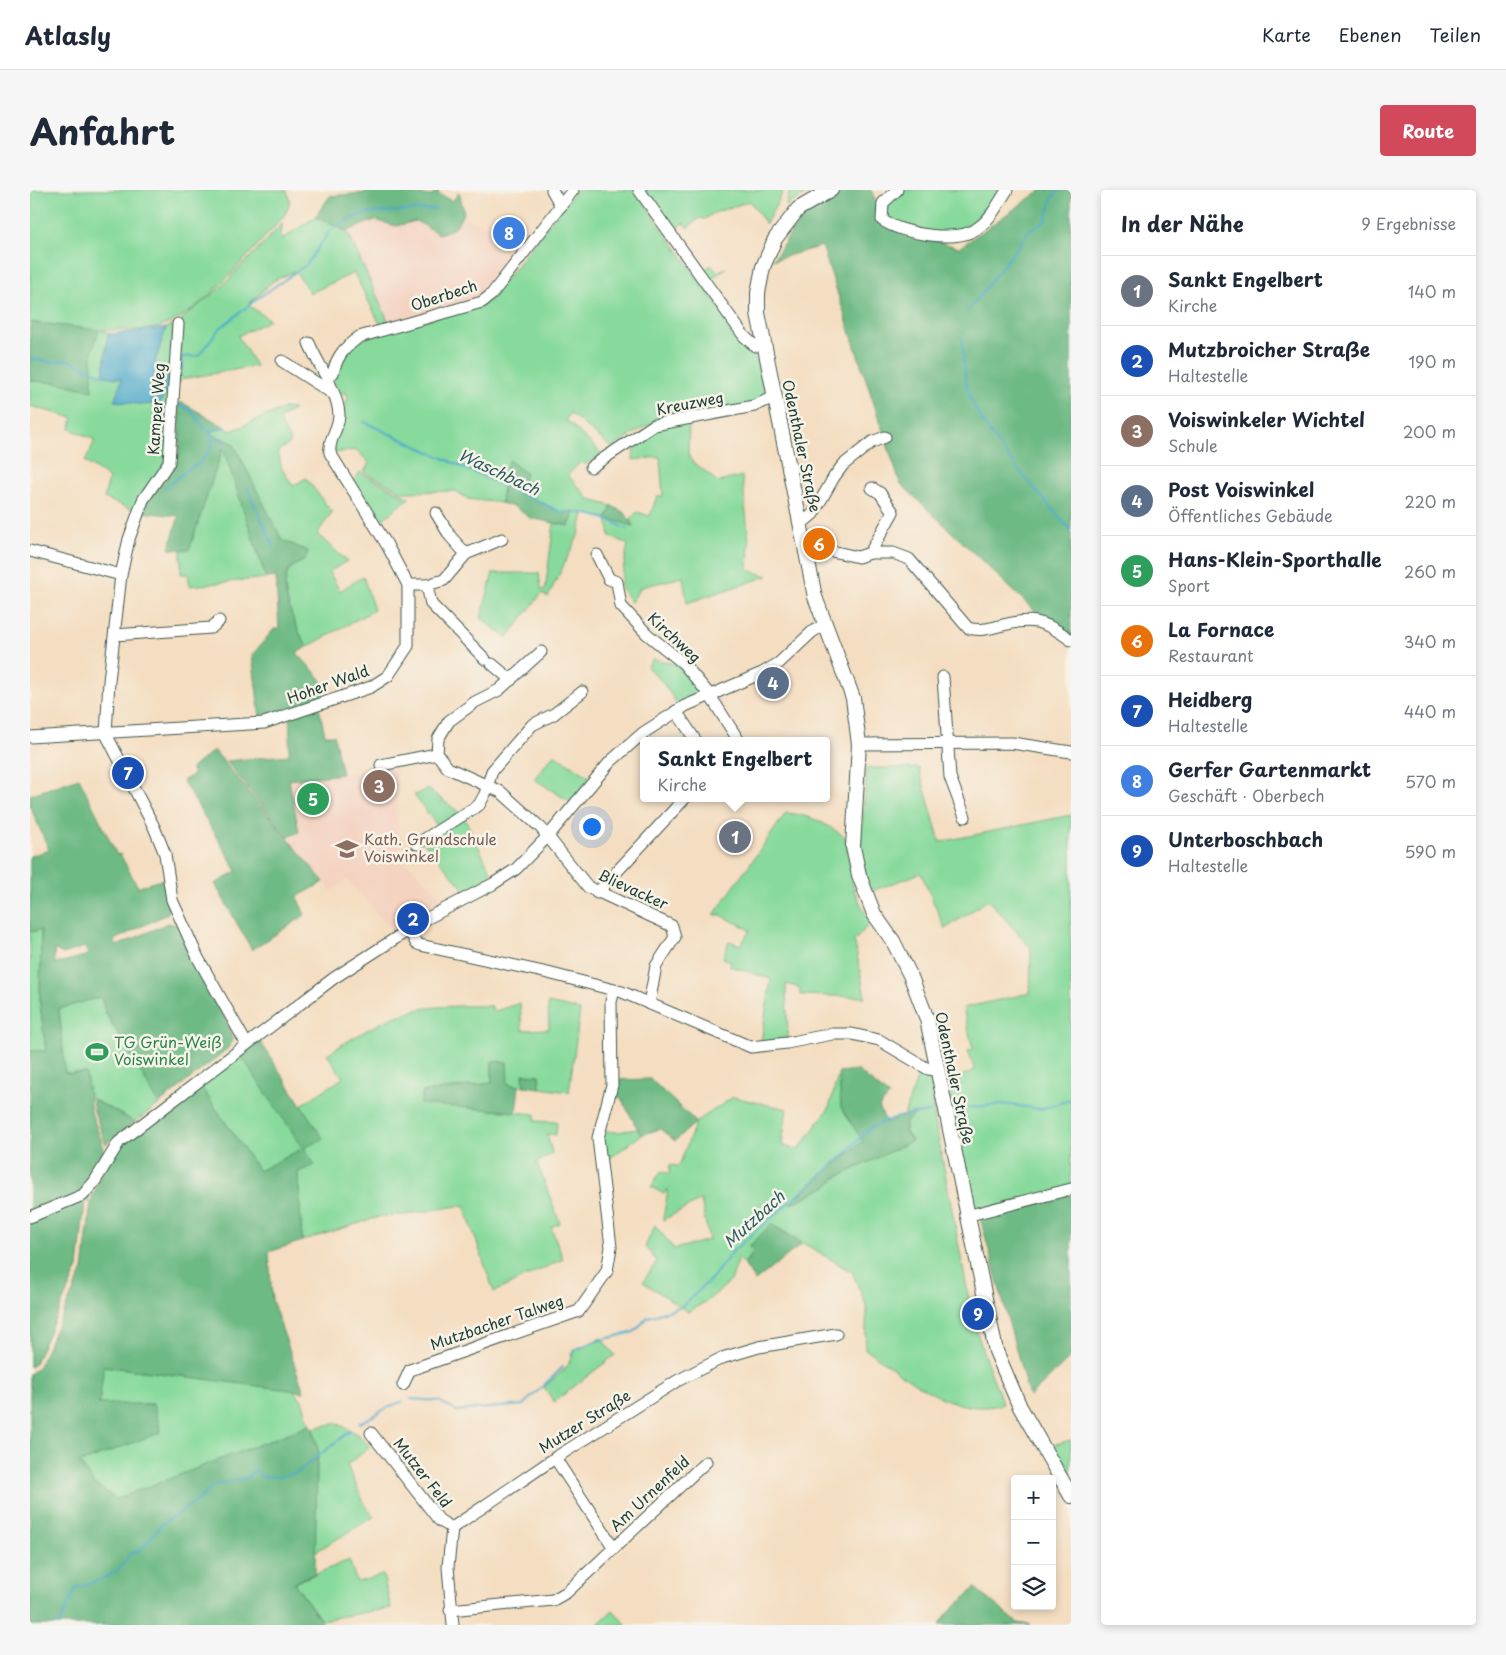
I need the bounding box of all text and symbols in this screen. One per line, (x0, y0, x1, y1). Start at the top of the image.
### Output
text: Atlasly (25, 17, 111, 53)
text: Karte (1262, 21, 1311, 48)
text: Ebenen (1339, 21, 1402, 48)
text: Teilen (1430, 21, 1481, 48)
text: Anfahrt (30, 104, 175, 157)
button: Route (1380, 105, 1476, 156)
text: In der Nähe (1121, 207, 1243, 239)
text: 9 Ergebnisse (1361, 211, 1456, 235)
pin: 8 (493, 214, 525, 252)
text: Sankt Engelbert (1168, 265, 1323, 293)
street label: Oberbech (407, 273, 480, 316)
text: 1 (1133, 279, 1141, 303)
text: 140 m (1408, 279, 1456, 303)
text: Kirche (1168, 293, 1217, 317)
text: Mutzbroicher Straße (1168, 335, 1370, 363)
text: 2 (1131, 349, 1143, 373)
text: 190 m (1408, 349, 1456, 373)
street label: Kamper Weg (141, 362, 170, 456)
text: Haltestelle (1168, 363, 1248, 387)
street label: Odenthaler Straße (777, 377, 828, 514)
street label: Kreuzweg (654, 385, 725, 420)
text: Voiswinkeler Wichtel (1168, 405, 1365, 433)
text: 3 (1132, 419, 1142, 443)
text: 200 m (1403, 419, 1456, 443)
text: Schule (1168, 433, 1218, 457)
water label: Waschbach (455, 442, 545, 501)
text: Post Voiswinkel (1168, 475, 1314, 503)
text: 4 (1132, 489, 1142, 513)
text: 220 m (1405, 489, 1456, 513)
text: Öffentliches Gebäude (1168, 503, 1333, 527)
pin: 6 (803, 525, 835, 563)
text: Hans-Klein-Sporthalle (1168, 545, 1382, 573)
text: 5 (1132, 559, 1142, 583)
text: 260 m (1404, 559, 1456, 583)
text: Sport (1168, 573, 1210, 597)
street label: Kirchweg (643, 606, 707, 668)
text: La Fornace (1168, 615, 1274, 643)
text: 6 (1131, 629, 1143, 653)
text: 340 m (1404, 629, 1456, 653)
text: Restaurant (1168, 643, 1254, 667)
street label: Hoher Wald (283, 658, 372, 709)
pin: 4 (757, 664, 789, 702)
text: Heidberg (1168, 685, 1252, 713)
text: 7 (1132, 699, 1142, 723)
text: 440 m (1404, 699, 1456, 723)
text: Haltestelle (1168, 713, 1248, 737)
popup (640, 737, 830, 802)
text: Sankt Engelbert (658, 744, 812, 772)
pin: 7 (112, 754, 144, 792)
text: Gerfer Gartenmarkt (1168, 755, 1371, 783)
pin: 3 (363, 767, 395, 805)
text: 8 (1132, 769, 1142, 793)
text: 570 m (1405, 769, 1456, 793)
text: Kirche (658, 772, 707, 796)
pin: 5 (297, 780, 329, 818)
text: Geschäft · Oberbech (1168, 783, 1325, 807)
your location (579, 814, 605, 840)
pin: 1 (719, 818, 751, 856)
text: Unterboschbach (1168, 825, 1323, 853)
place label: Kath. Grundschule Voiswinkel (364, 827, 497, 867)
school or university icon: Kath. Grundschule Voiswinkel (334, 836, 360, 862)
text: 9 (1132, 839, 1142, 863)
text: 590 m (1404, 839, 1456, 863)
text: Haltestelle (1168, 853, 1248, 877)
street label: Blievacker (595, 862, 672, 915)
pin: 2 (397, 900, 429, 938)
street label: Odenthaler Straße (930, 1009, 981, 1146)
place label: TG Grün-Weiß Voiswinkel (114, 1030, 222, 1070)
sports icon: TG Grün-Weiß Voiswinkel (84, 1039, 110, 1065)
water label: Mutzbach (717, 1184, 790, 1252)
street label: Mutzbacher Talweg (427, 1288, 566, 1355)
pin: 9 (962, 1295, 994, 1333)
street label: Mutzer Straße (534, 1383, 635, 1458)
street label: Mutzer Feld (388, 1432, 458, 1512)
street label: Am Urnenfeld (604, 1450, 694, 1536)
map controls (1011, 1475, 1056, 1610)
button: + (1011, 1475, 1056, 1520)
button: − (1011, 1520, 1056, 1565)
button: layers (1011, 1565, 1056, 1610)

